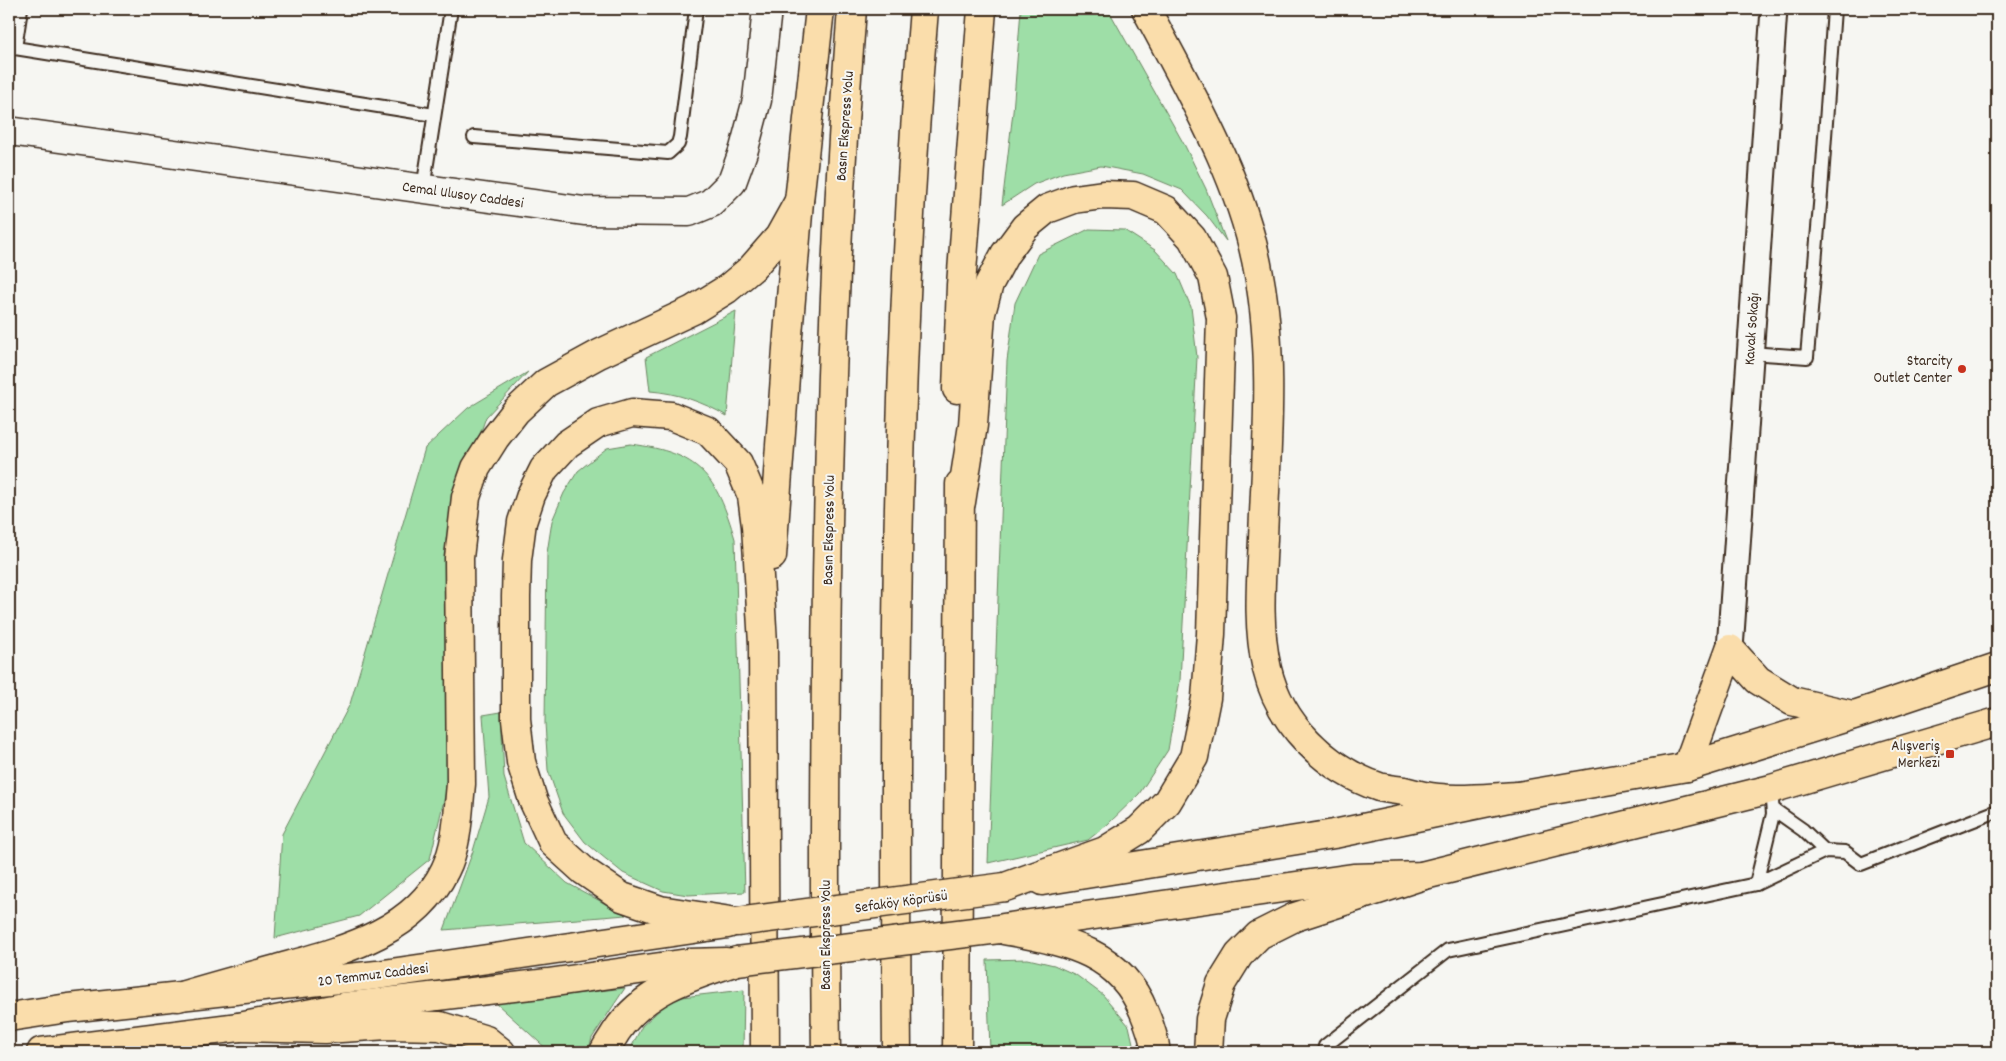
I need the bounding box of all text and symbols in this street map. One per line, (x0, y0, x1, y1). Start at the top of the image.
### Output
street label: Basın Ekspress Yolu (831, 70, 861, 182)
street label: Cemal Ulusoy Caddesi (401, 177, 525, 215)
street label: Kavak Sokağı (1739, 292, 1767, 366)
place label: Starcity Outlet Center (1874, 351, 1953, 390)
marker: Starcity Outlet Center (1956, 363, 1968, 375)
street label: Basın Ekspress Yolu (818, 475, 842, 585)
place label: Alışveriş Merkezi (1891, 736, 1940, 775)
marker: Alışveriş Merkezi (1944, 748, 1956, 760)
street label: Basın Ekspress Yolu (816, 880, 838, 990)
street label: Sefaköy Köprüsü (854, 886, 949, 920)
street label: 20 Temmuz Caddesi (317, 958, 430, 994)

